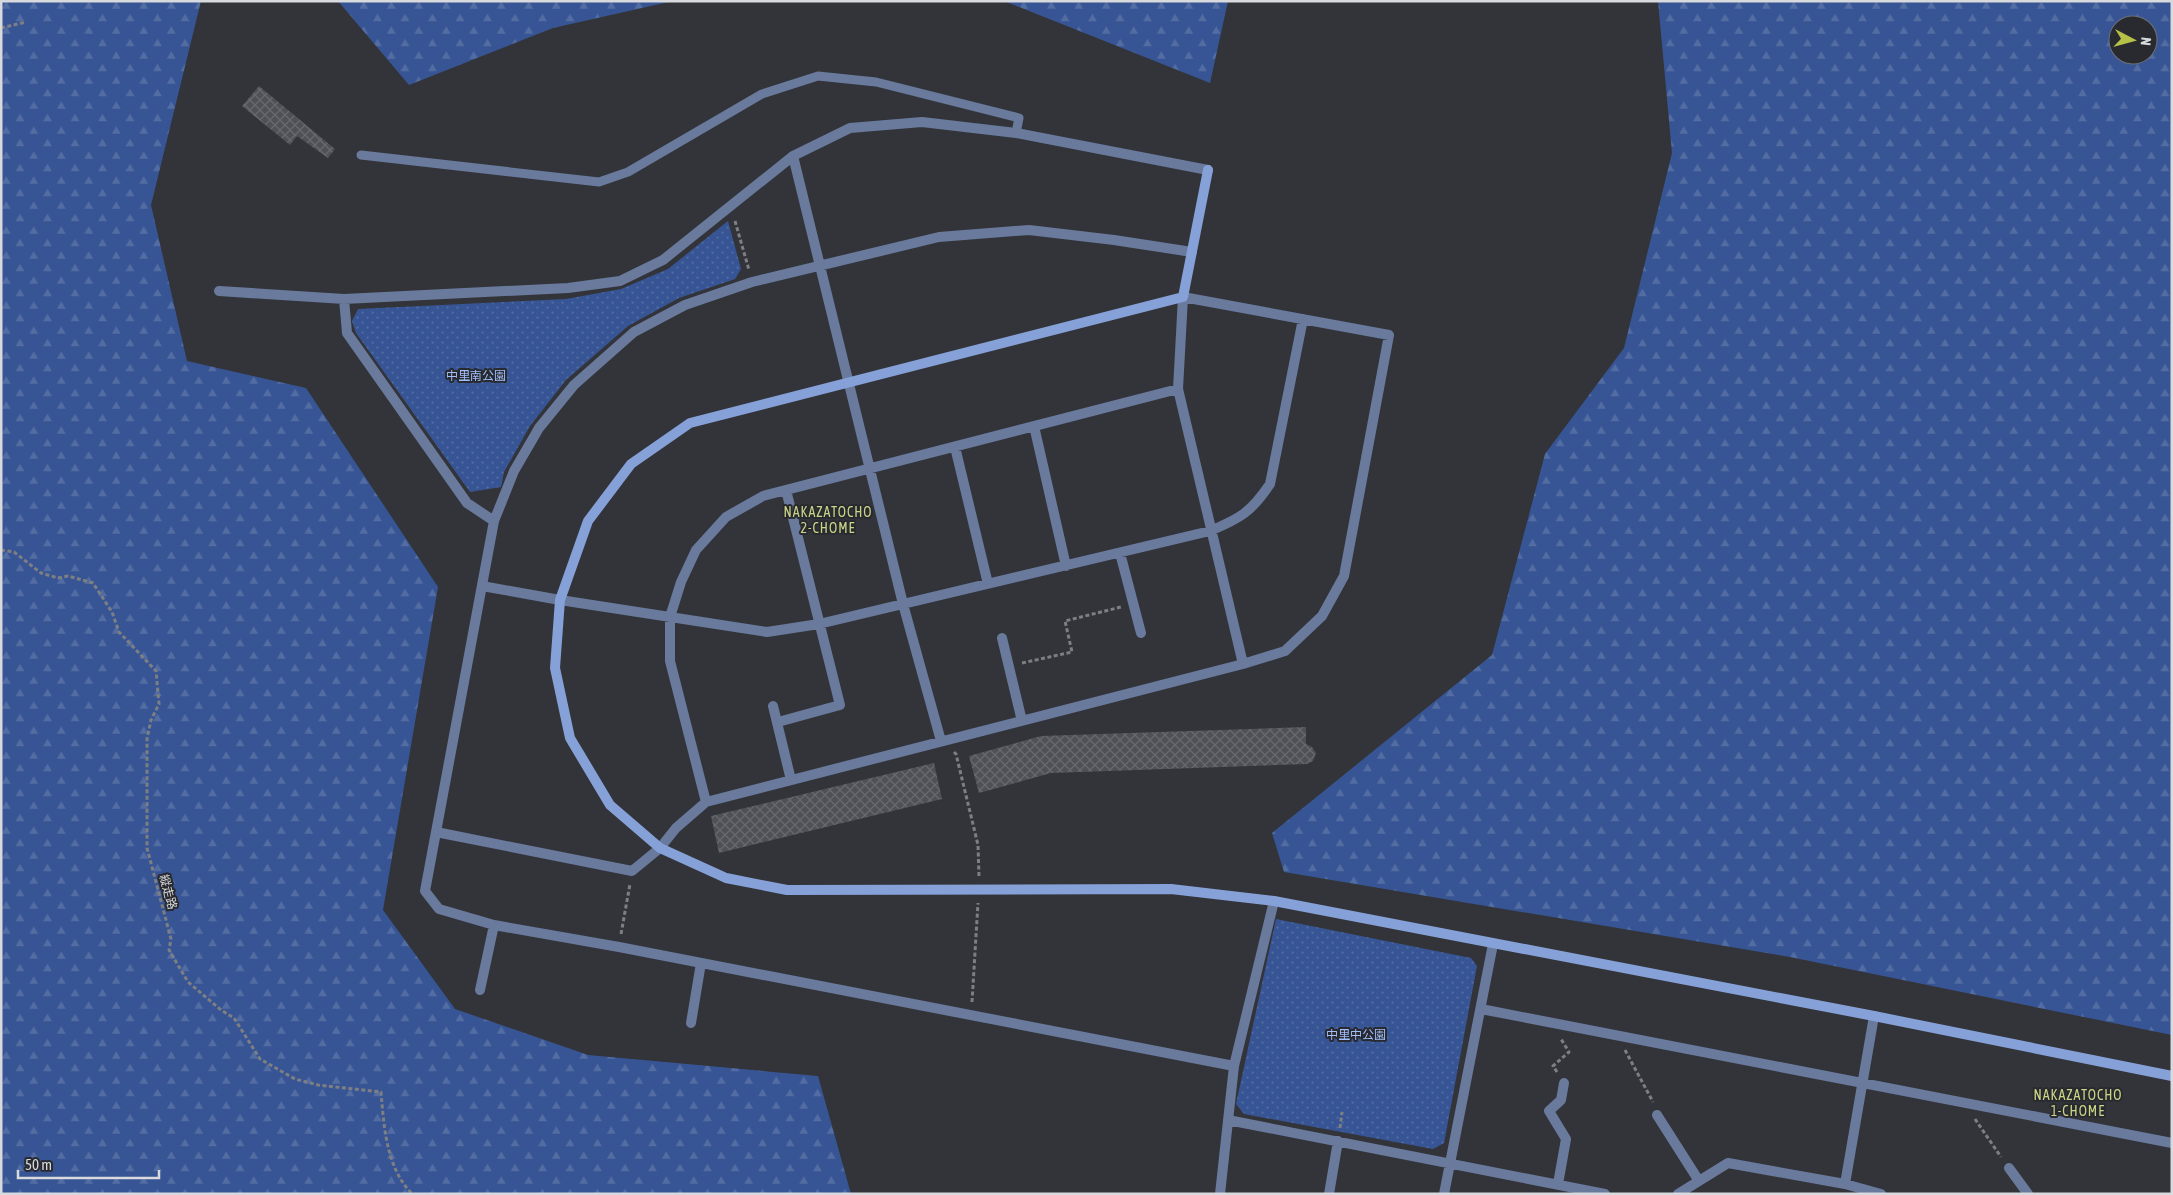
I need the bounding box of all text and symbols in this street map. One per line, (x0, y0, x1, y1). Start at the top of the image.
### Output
north arrow (2108, 15, 2158, 65)
text: N (2138, 36, 2154, 46)
park label: 中里南公園 (446, 369, 506, 383)
district label: NAKAZATOCHO 2-CHOME (783, 504, 873, 536)
street label: 縦走路 (157, 873, 179, 911)
park label: 中里中公園 (1326, 1028, 1386, 1042)
district label: NAKAZATOCHO 1-CHOME (2033, 1087, 2123, 1119)
scale bar (18, 1148, 159, 1180)
text: 50 m (25, 1156, 52, 1173)

